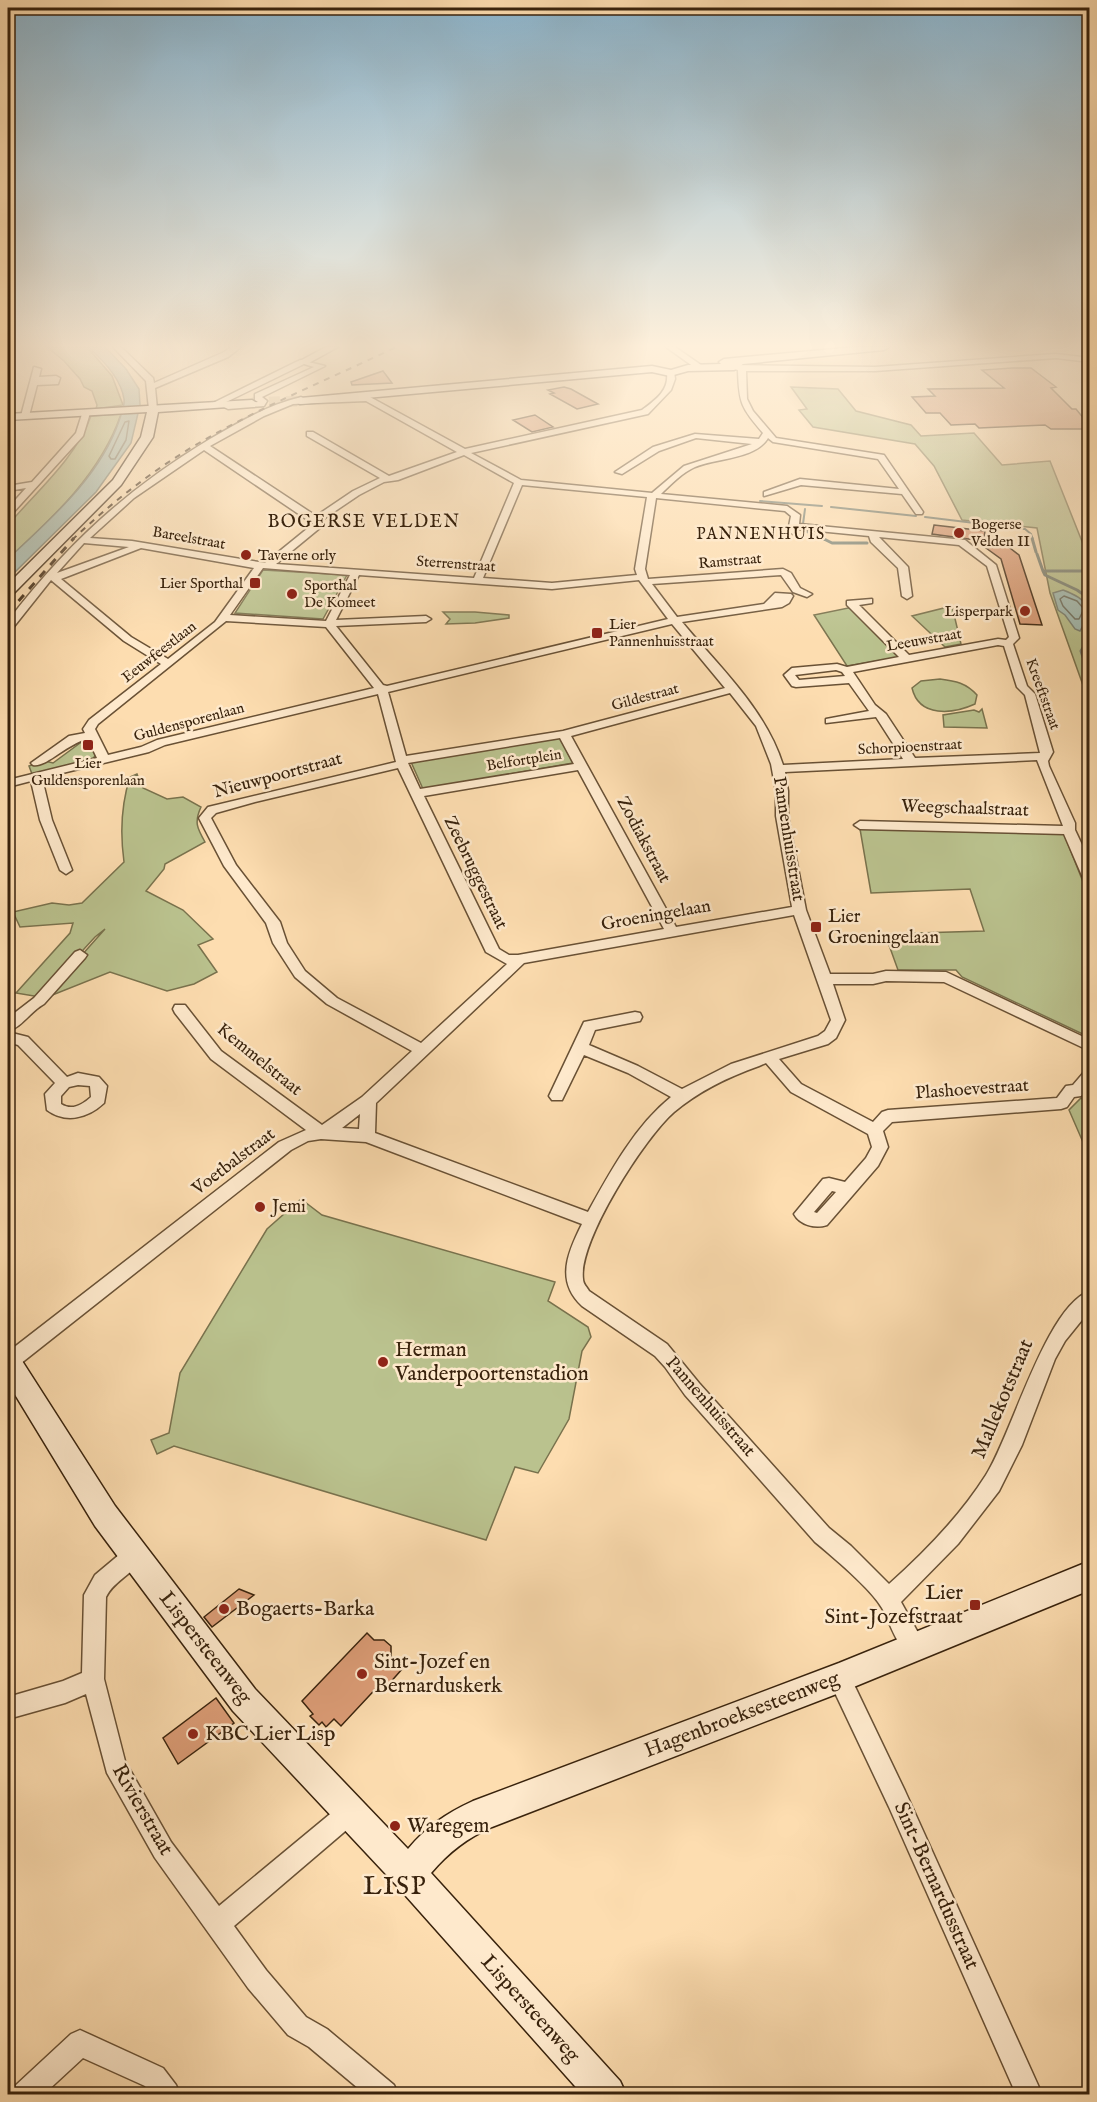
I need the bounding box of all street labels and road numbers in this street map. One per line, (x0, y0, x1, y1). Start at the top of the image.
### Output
street label: Bareelstraat (151, 522, 227, 554)
street label: Ramstraat (698, 549, 762, 573)
street label: Sterrenstraat (416, 552, 496, 576)
street label: Eeuwfeestlaan (118, 617, 200, 687)
street label: Leeuwstraat (885, 624, 963, 656)
street label: Kreeftstraat (1021, 656, 1065, 732)
street label: Gildestraat (609, 679, 681, 715)
street label: Guldensporenlaan (132, 698, 246, 746)
street label: Schorpioenstraat (857, 735, 963, 759)
street label: Belfortplein (485, 745, 563, 775)
street label: Nieuwpoortstraat (211, 748, 345, 804)
street label: Pannenhuisstraat (767, 775, 809, 903)
street label: Zodiakstraat (611, 793, 675, 887)
street label: Weegschaalstraat (901, 795, 1029, 823)
street label: Zeebruggestraat (438, 813, 512, 933)
street label: Groeningelaan (599, 895, 713, 937)
street label: Kemmelstraat (212, 1019, 306, 1101)
street label: Plashoevestraat (914, 1075, 1030, 1105)
street label: Voetbalstraat (187, 1123, 280, 1201)
street label: Mallekotstraat (966, 1335, 1040, 1463)
street label: Pannenhuisstraat (660, 1352, 760, 1462)
street label: Lispersteenweg (152, 1586, 258, 1710)
street label: Hagenbroeksesteenweg (641, 1665, 844, 1765)
street label: Rivierstraat (105, 1759, 179, 1861)
street label: Sint-Bernardusstraat (887, 1798, 985, 1974)
street label: Lispersteenweg (474, 1949, 586, 2069)

